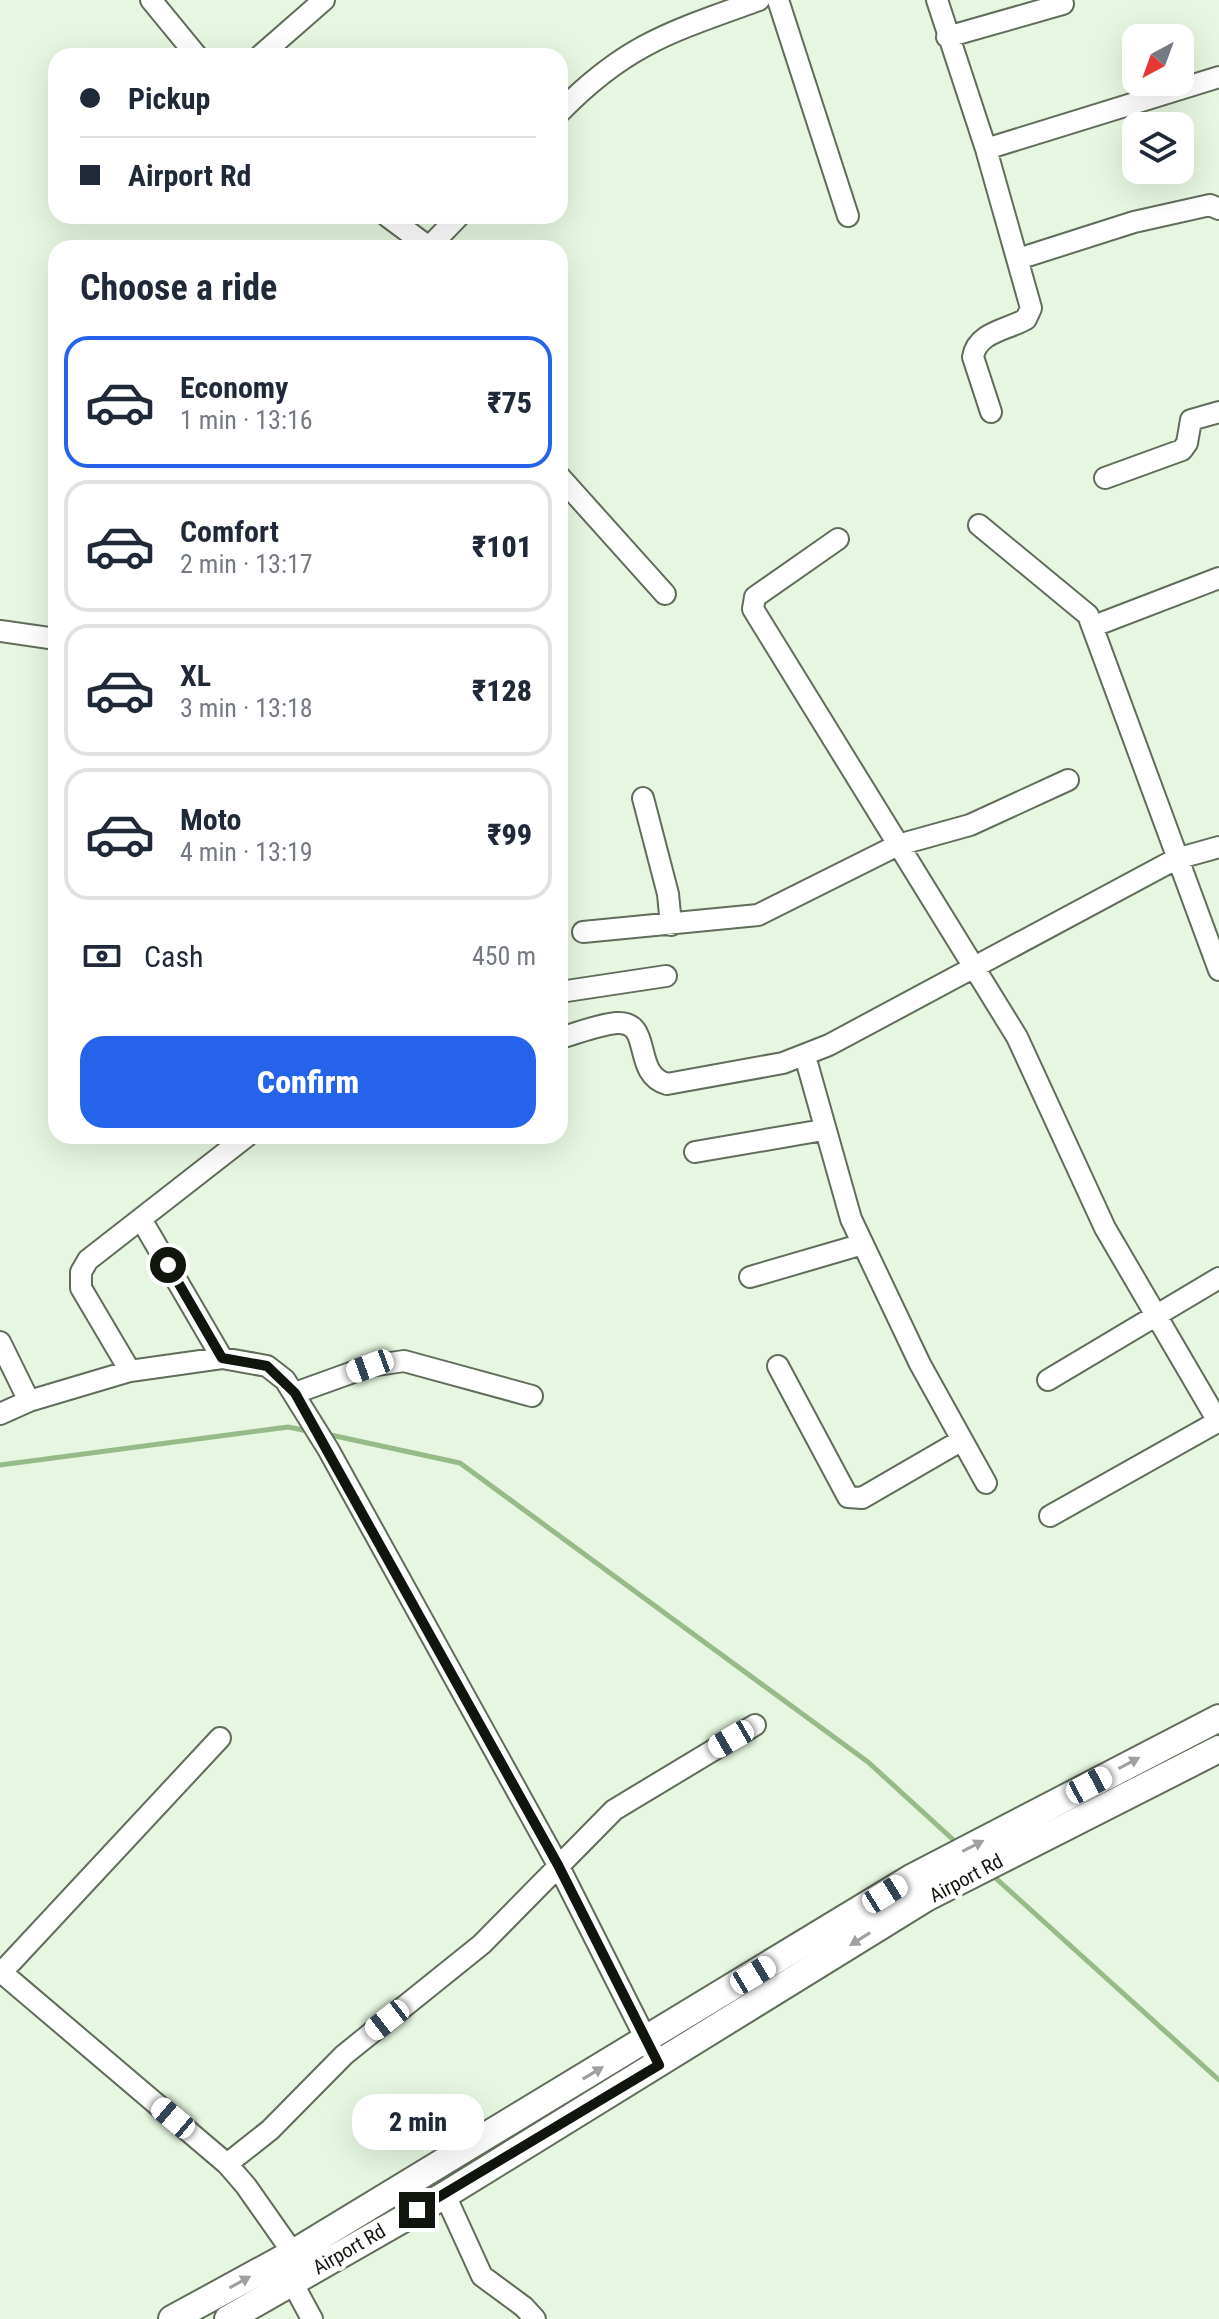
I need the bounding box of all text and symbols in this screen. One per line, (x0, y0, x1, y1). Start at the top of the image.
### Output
north arrow (1122, 24, 1194, 96)
map controls (1122, 24, 1194, 184)
text: Pickup (128, 81, 210, 116)
button: layers (1122, 112, 1194, 184)
text: Airport Rd (128, 158, 251, 193)
text: Choose a ride (80, 267, 277, 309)
icon: car (84, 366, 156, 438)
text: Economy (180, 370, 288, 405)
text: ₹75 (487, 385, 532, 420)
text: 1 min · 13:16 (180, 405, 313, 435)
icon: car (84, 510, 156, 582)
text: Comfort (180, 514, 279, 549)
text: ₹101 (472, 529, 532, 564)
text: 2 min · 13:17 (180, 549, 313, 579)
icon: car (84, 654, 156, 726)
text: XL (180, 658, 211, 693)
text: ₹128 (472, 673, 532, 708)
text: 3 min · 13:18 (180, 693, 313, 723)
icon: car (84, 798, 156, 870)
text: Moto (180, 802, 241, 837)
text: ₹99 (487, 817, 532, 852)
text: 4 min · 13:19 (180, 837, 313, 867)
icon: cash (80, 934, 124, 978)
text: Cash (144, 939, 204, 974)
text: 450 m (472, 941, 536, 971)
button: Confirm (80, 1036, 536, 1128)
route start (150, 1247, 186, 1283)
car (343, 1347, 397, 1385)
car (704, 1717, 758, 1761)
one-way arrow (1118, 1757, 1140, 1771)
car (1062, 1763, 1116, 1807)
one-way arrow (962, 1839, 985, 1852)
street label: Airport Rd (925, 1849, 1007, 1907)
car (858, 1871, 912, 1917)
one-way arrow (849, 1932, 871, 1946)
car (726, 1952, 780, 1998)
car (361, 1996, 413, 2044)
one-way arrow (582, 2066, 604, 2080)
car (147, 2093, 199, 2143)
callout: 2 min (351, 2094, 483, 2150)
text: 2 min (389, 2107, 447, 2137)
route end (399, 2192, 435, 2228)
street label: Airport Rd (308, 2219, 390, 2279)
one-way arrow (229, 2275, 252, 2288)

